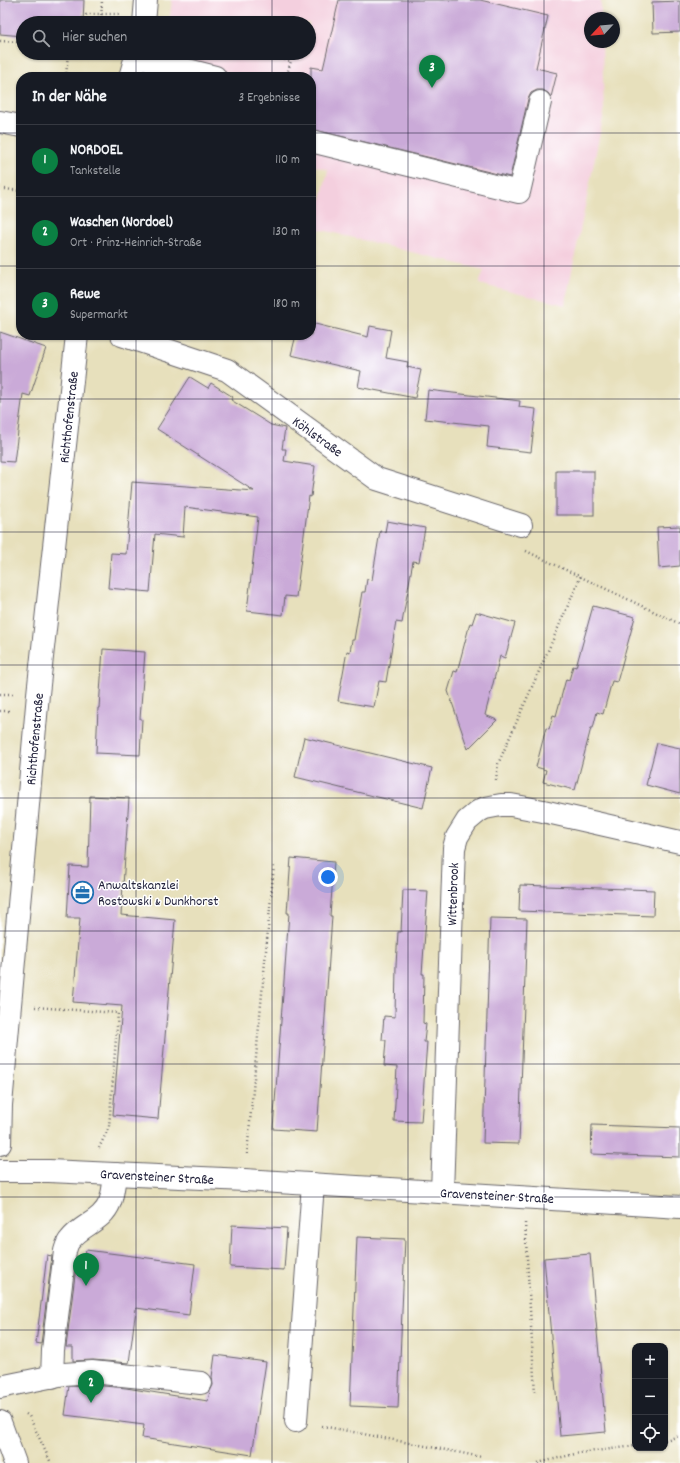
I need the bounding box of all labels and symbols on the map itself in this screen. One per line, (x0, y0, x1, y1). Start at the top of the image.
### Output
north arrow (584, 12, 620, 48)
pin: 3 (419, 55, 445, 88)
street label: Richthofenstraße (55, 370, 85, 464)
street label: Köhlstraße (287, 412, 346, 463)
street label: Richthofenstraße (22, 692, 50, 786)
street label: Wittenbrook (443, 862, 465, 926)
your location (318, 867, 338, 887)
place label: Anwaltskanzlei Rostowski & Dunkhorst (98, 876, 218, 912)
office icon: Anwaltskanzlei Rostowski & Dunkhorst (70, 879, 96, 905)
street label: Gravensteiner Straße (99, 1165, 214, 1191)
street label: Gravensteiner Straße (439, 1184, 554, 1210)
pin: 1 (73, 1253, 99, 1286)
pin: 2 (78, 1370, 104, 1403)

